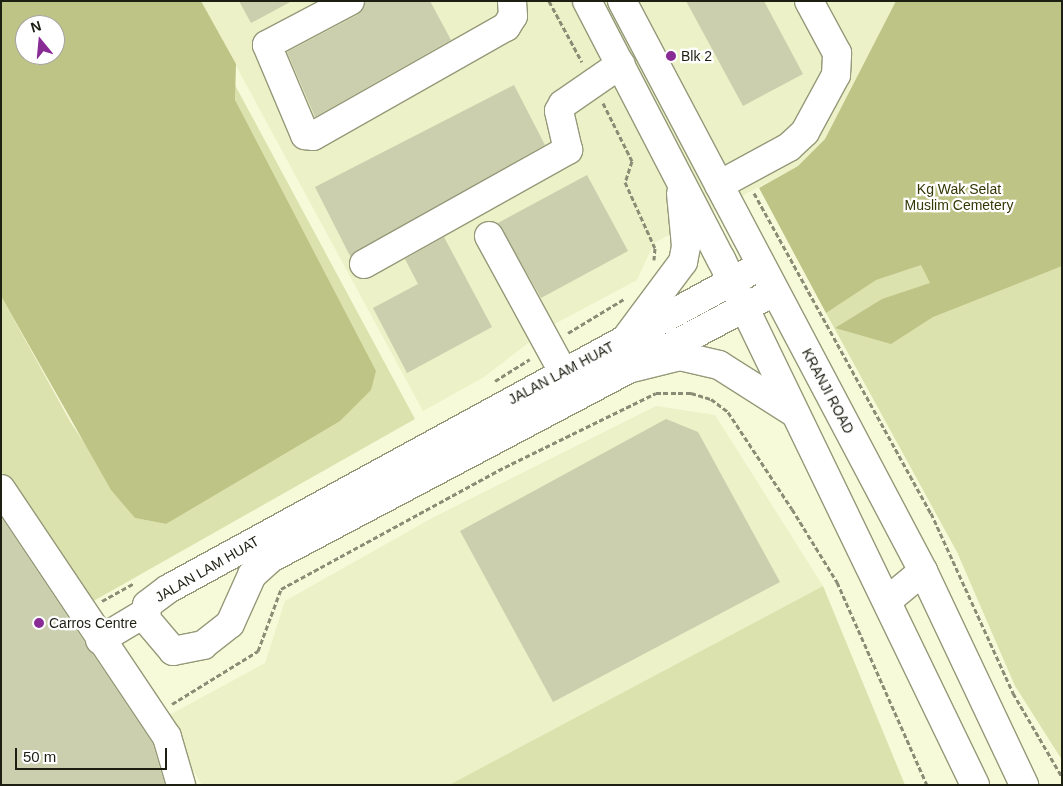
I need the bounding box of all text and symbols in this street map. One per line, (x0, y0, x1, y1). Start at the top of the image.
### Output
north arrow (15, 15, 65, 65)
text: N (29, 17, 43, 36)
place label: Blk 2 (681, 48, 712, 64)
marker: Blk 2 (665, 50, 677, 62)
park label: Kg Wak Selat Muslim Cemetery (905, 181, 1013, 213)
street label: JALAN LAM HUAT (505, 338, 617, 408)
street label: KRANJI ROAD (798, 346, 858, 436)
street label: JALAN LAM HUAT (152, 532, 262, 606)
place label: Carros Centre (49, 615, 137, 631)
marker: Carros Centre (33, 617, 45, 629)
scale bar (18, 738, 170, 770)
text: 50 m (23, 748, 56, 765)

